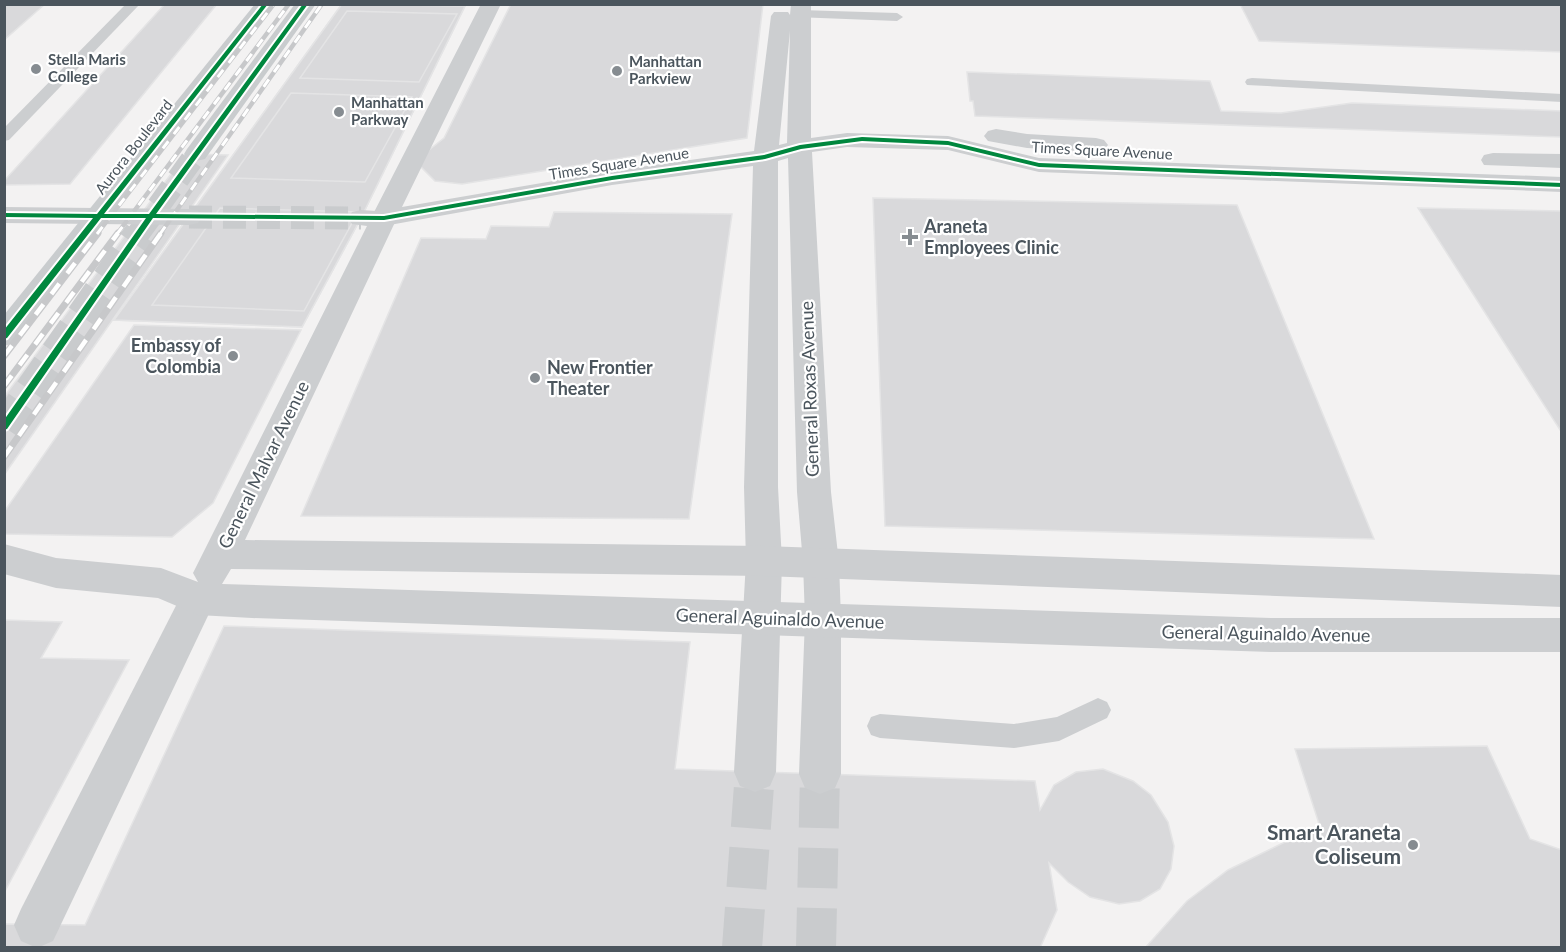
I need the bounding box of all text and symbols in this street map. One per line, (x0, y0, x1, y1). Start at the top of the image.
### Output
place label: Stella Maris College (48, 50, 126, 85)
place label: Manhattan Parkview (629, 52, 702, 87)
marker: Stella Maris College (29, 62, 43, 76)
marker: Manhattan Parkview (610, 64, 624, 78)
place label: Manhattan Parkway (351, 93, 424, 128)
street label: Aurora Boulevard (91, 96, 176, 197)
marker: Manhattan Parkway (332, 105, 346, 119)
street label: Times Square Avenue (1031, 137, 1173, 163)
street label: Times Square Avenue (548, 143, 690, 183)
place label: Araneta Employees Clinic (923, 215, 1059, 258)
marker: Araneta Employees Clinic (901, 228, 919, 246)
street label: General Roxas Avenue (795, 301, 823, 477)
place label: Embassy of Colombia (131, 334, 222, 377)
marker: Embassy of Colombia (226, 349, 240, 363)
place label: New Frontier Theater (547, 356, 653, 399)
marker: New Frontier Theater (528, 371, 542, 385)
street label: General Malvar Avenue (213, 377, 313, 552)
street label: General Aguinaldo Avenue (675, 603, 885, 633)
street label: General Aguinaldo Avenue (1161, 620, 1371, 646)
place label: Smart Araneta Coliseum (1267, 819, 1401, 868)
marker: Smart Araneta Coliseum (1406, 838, 1420, 852)

